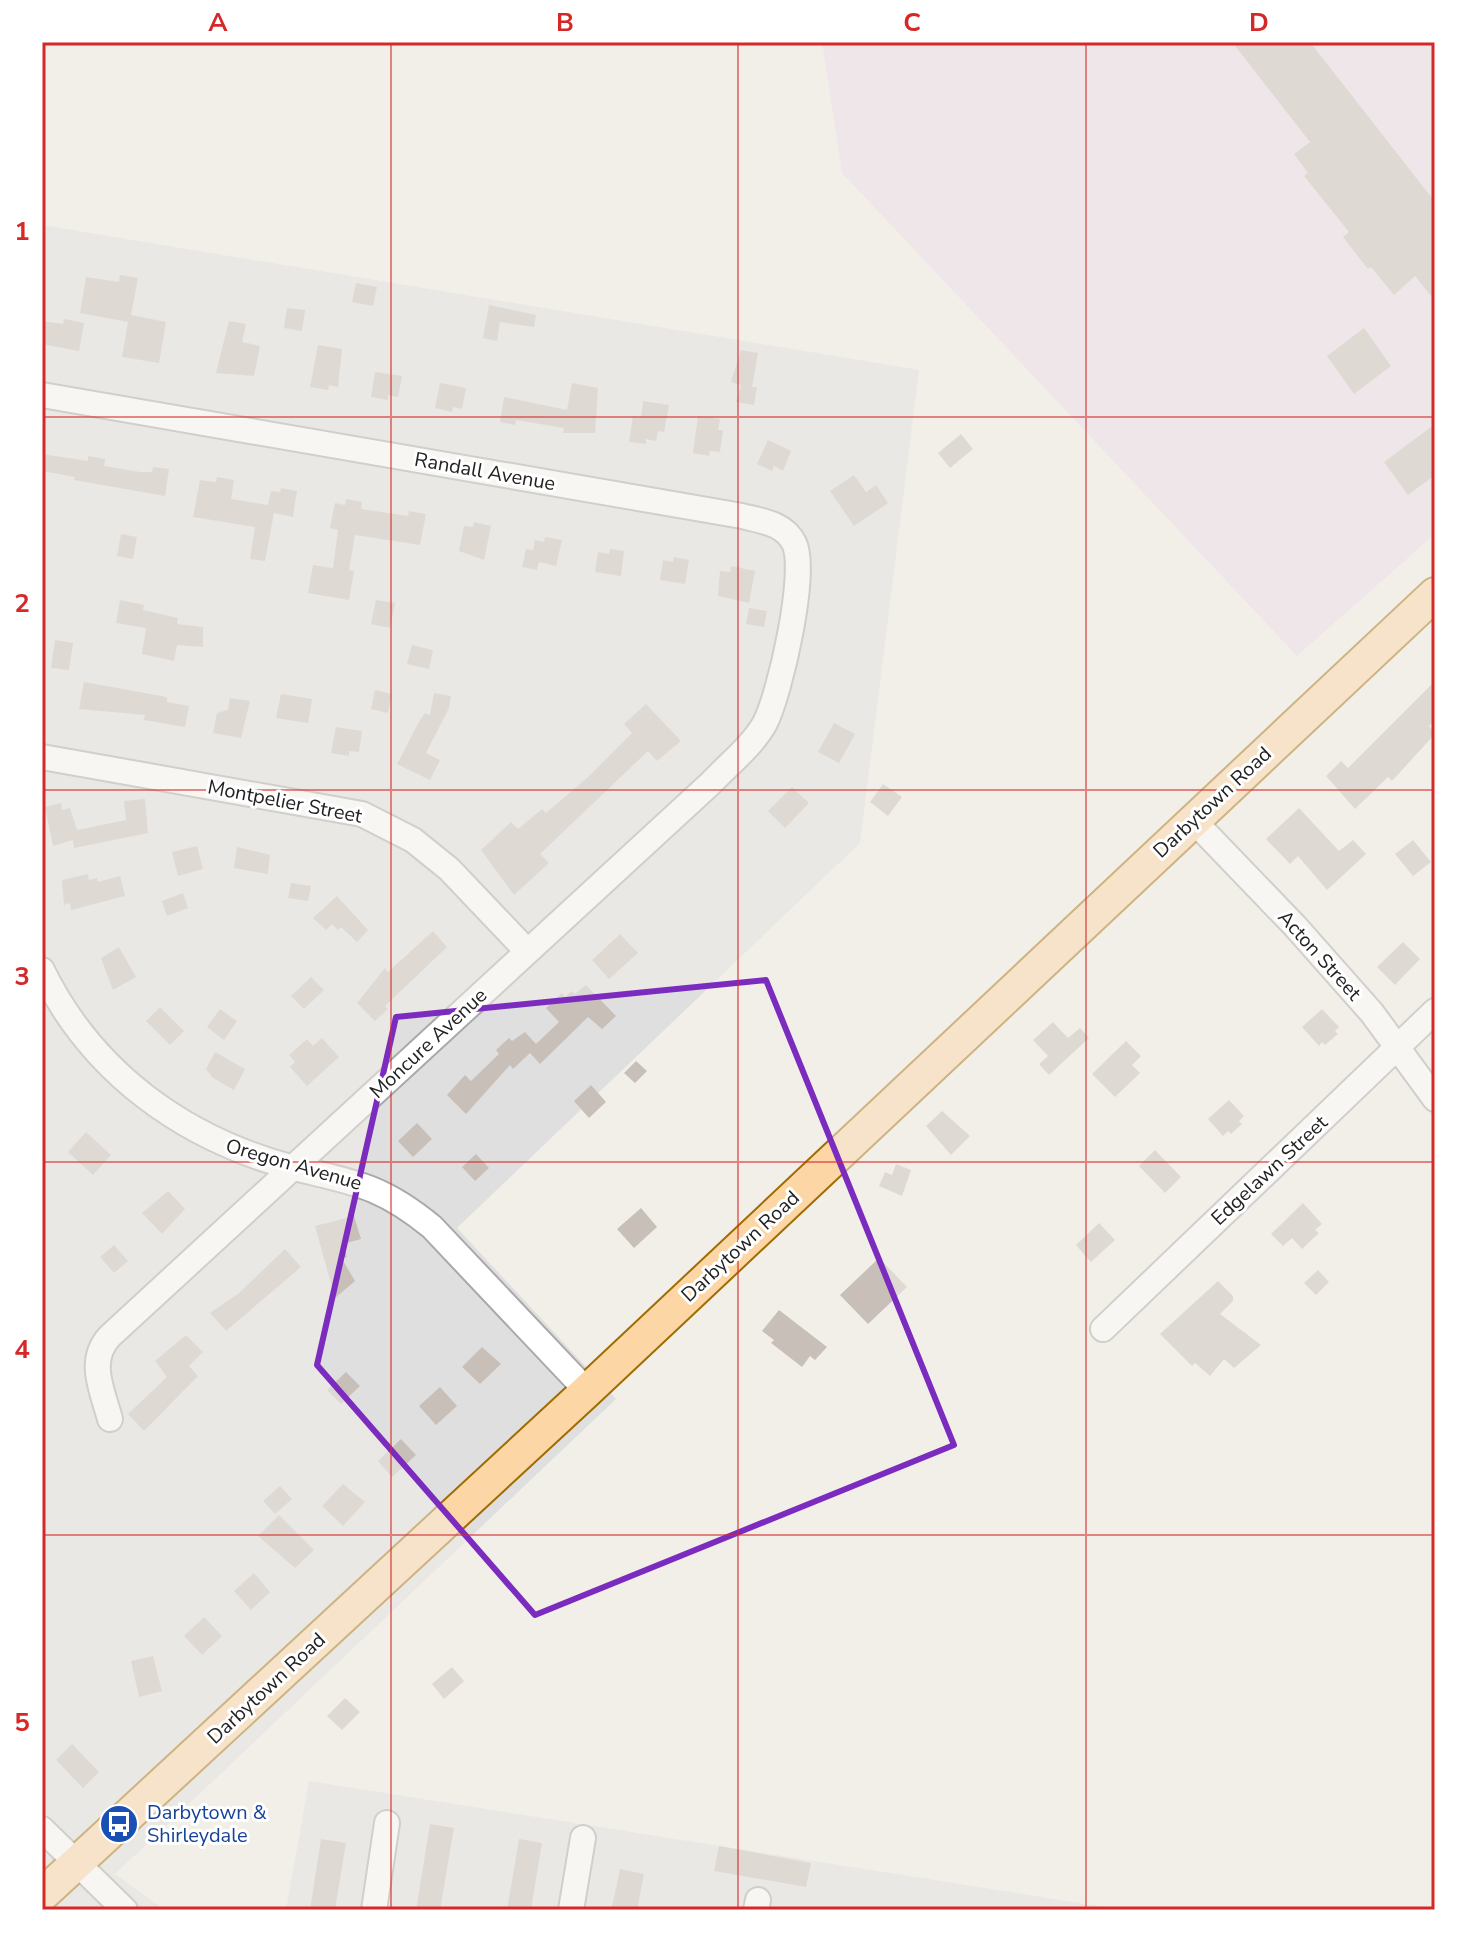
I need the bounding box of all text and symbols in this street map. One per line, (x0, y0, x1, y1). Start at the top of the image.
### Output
text: A (208, 5, 228, 40)
text: B (556, 5, 574, 40)
text: C (903, 5, 921, 40)
text: D (1249, 5, 1269, 40)
text: 1 (14, 214, 30, 249)
street label: Randall Avenue (412, 446, 557, 497)
text: 2 (14, 586, 30, 621)
street label: Darbytown Road (1147, 741, 1277, 864)
street label: Montpelier Street (205, 773, 365, 830)
street label: Acton Street (1272, 904, 1368, 1007)
text: 3 (14, 959, 30, 994)
street label: Moncure Avenue (364, 982, 493, 1105)
street label: Edgelawn Street (1205, 1109, 1334, 1231)
street label: Oregon Avenue (223, 1132, 365, 1197)
street label: Darbytown Road (675, 1185, 805, 1308)
text: 4 (14, 1332, 30, 1367)
street label: Darbytown Road (201, 1627, 331, 1750)
text: 5 (14, 1705, 30, 1740)
place label: Darbytown & Shirleydale (147, 1799, 267, 1849)
bus stop icon: Darbytown & Shirleydale (98, 1803, 140, 1845)

